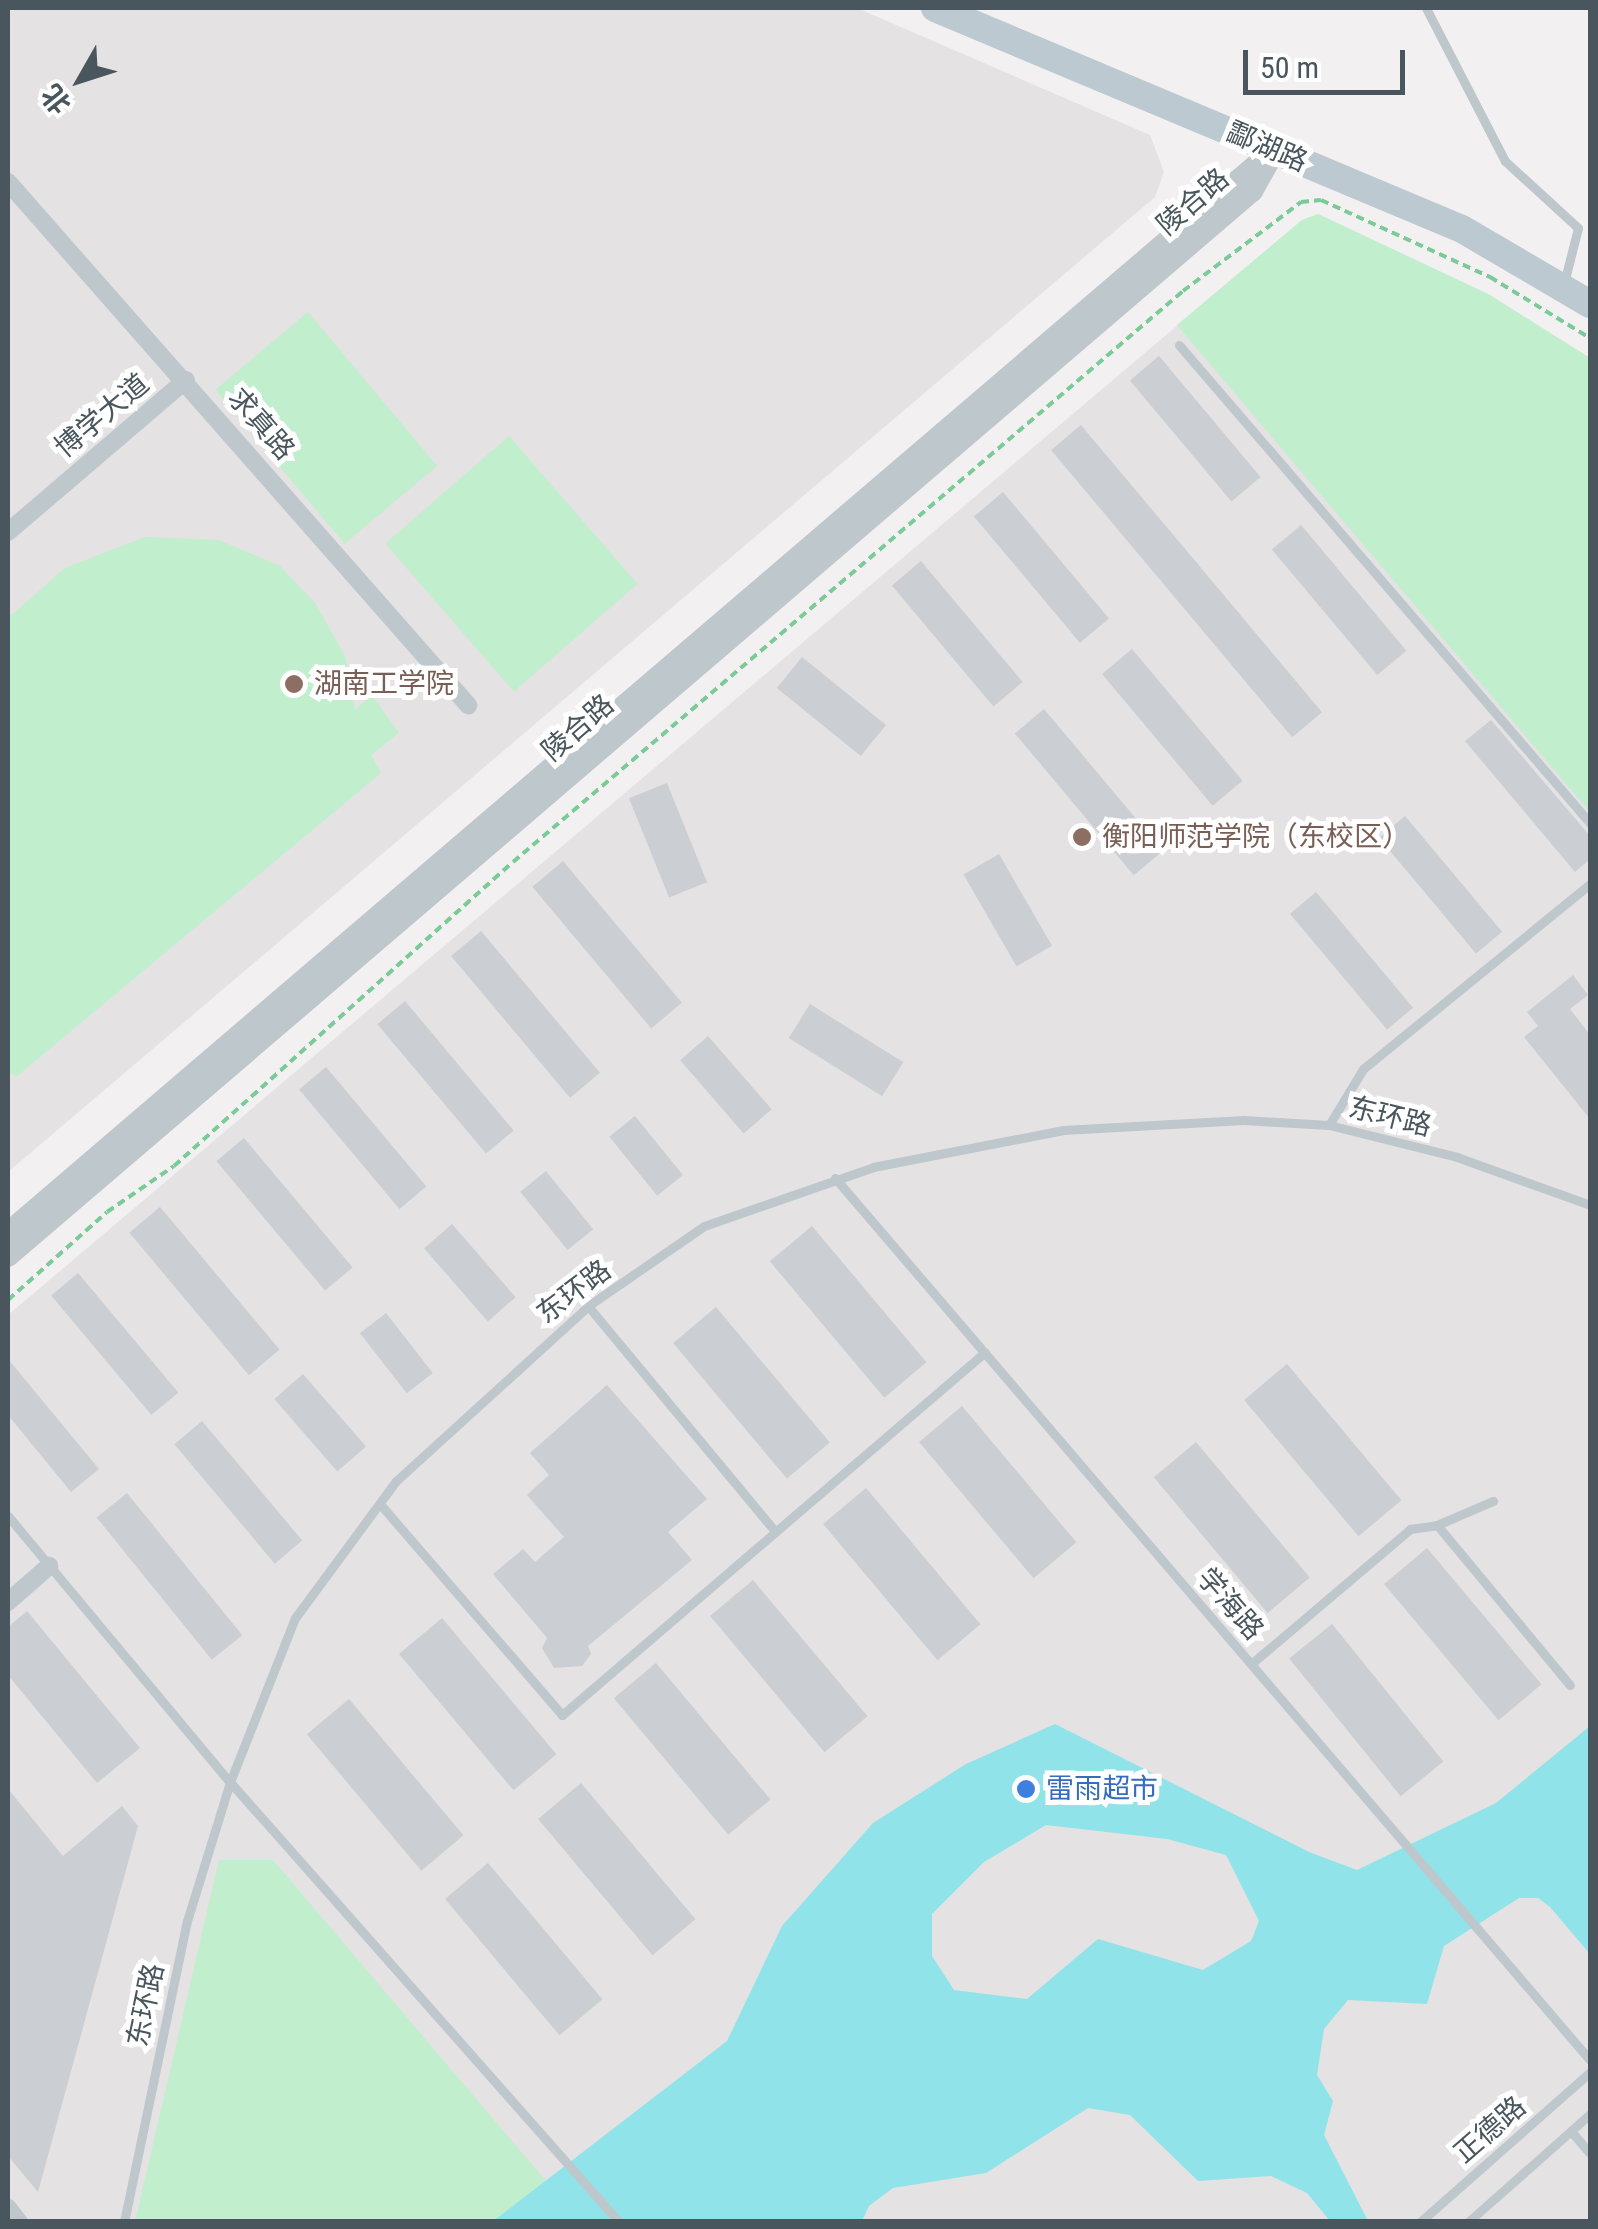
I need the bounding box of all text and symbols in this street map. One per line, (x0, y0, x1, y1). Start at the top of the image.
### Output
north arrow (30, 30, 130, 130)
scale bar (1248, 30, 1410, 92)
text: 50 m (1260, 50, 1319, 85)
text: 北 (35, 78, 78, 120)
street label: 酃湖路 (1222, 115, 1312, 179)
street label: 陵合路 (1150, 162, 1236, 242)
street label: 博学大道 (48, 367, 156, 465)
street label: 求真路 (221, 381, 301, 467)
place label: 湖南工学院 (314, 667, 454, 701)
marker: 湖南工学院 (283, 673, 305, 695)
street label: 陵合路 (535, 688, 621, 768)
place label: 衡阳师范学院（东校区） (1102, 820, 1410, 854)
marker: 衡阳师范学院（东校区） (1071, 826, 1093, 848)
street label: 东环路 (1345, 1091, 1435, 1143)
street label: 东环路 (530, 1253, 618, 1331)
street label: 学海路 (1190, 1561, 1270, 1647)
place label: 雷雨超市 (1046, 1772, 1158, 1806)
marker: 雷雨超市 (1015, 1778, 1037, 1800)
street label: 东环路 (121, 1960, 171, 2050)
street label: 正德路 (1447, 2090, 1533, 2170)

